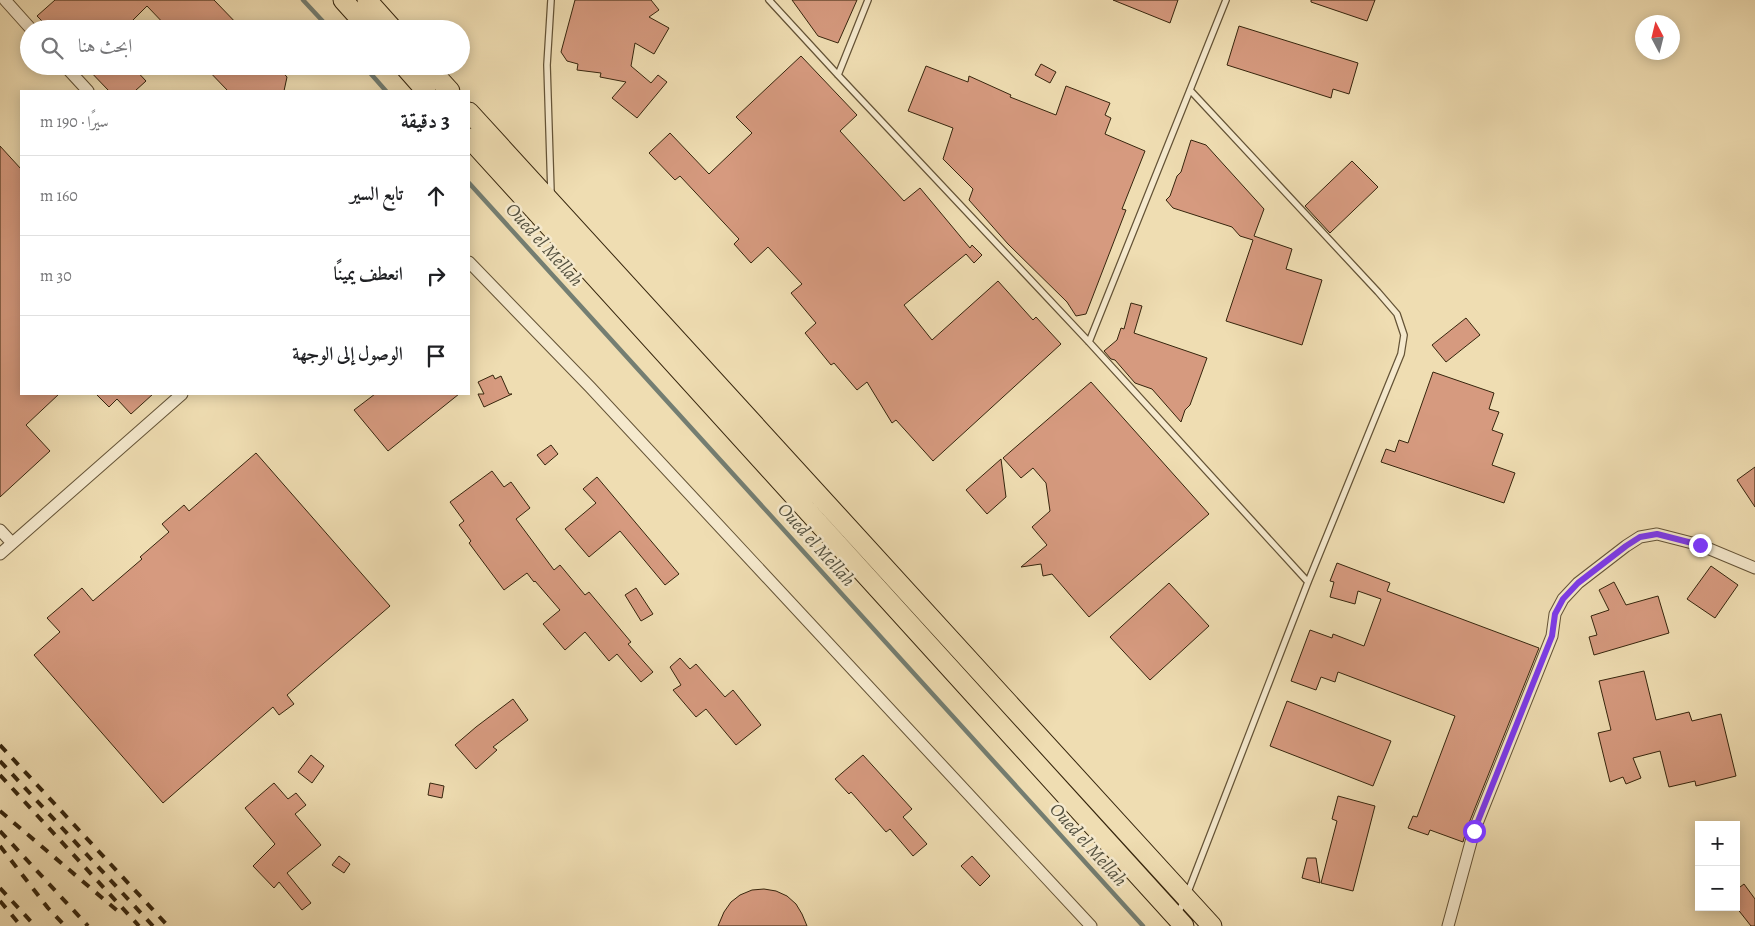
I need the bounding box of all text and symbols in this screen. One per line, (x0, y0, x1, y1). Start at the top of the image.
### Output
north arrow (1635, 15, 1680, 60)
search box (20, 20, 470, 75)
text: ابحث هنا (78, 33, 132, 59)
icon: search (38, 34, 66, 62)
text: 3 دقيقة (401, 107, 450, 135)
text: سيرًا · 190 m (40, 111, 109, 133)
text: تابع السير (350, 181, 403, 207)
icon: ahead (422, 182, 450, 210)
text: 160 m (40, 185, 78, 207)
water label: Oued el Mellah (499, 197, 589, 292)
text: انعطف يمينًا (333, 261, 403, 287)
icon: right (422, 262, 450, 290)
text: 30 m (40, 265, 72, 287)
text: الوصول إلى الوجهة (292, 341, 403, 367)
icon: arrive (422, 342, 450, 370)
water label: Oued el Mellah (771, 497, 861, 592)
route end (1689, 534, 1712, 557)
water label: Oued el Mellah (1043, 797, 1133, 892)
route start (1463, 820, 1486, 843)
map controls (1695, 821, 1740, 911)
button: + (1695, 821, 1740, 866)
button: − (1695, 866, 1740, 911)

